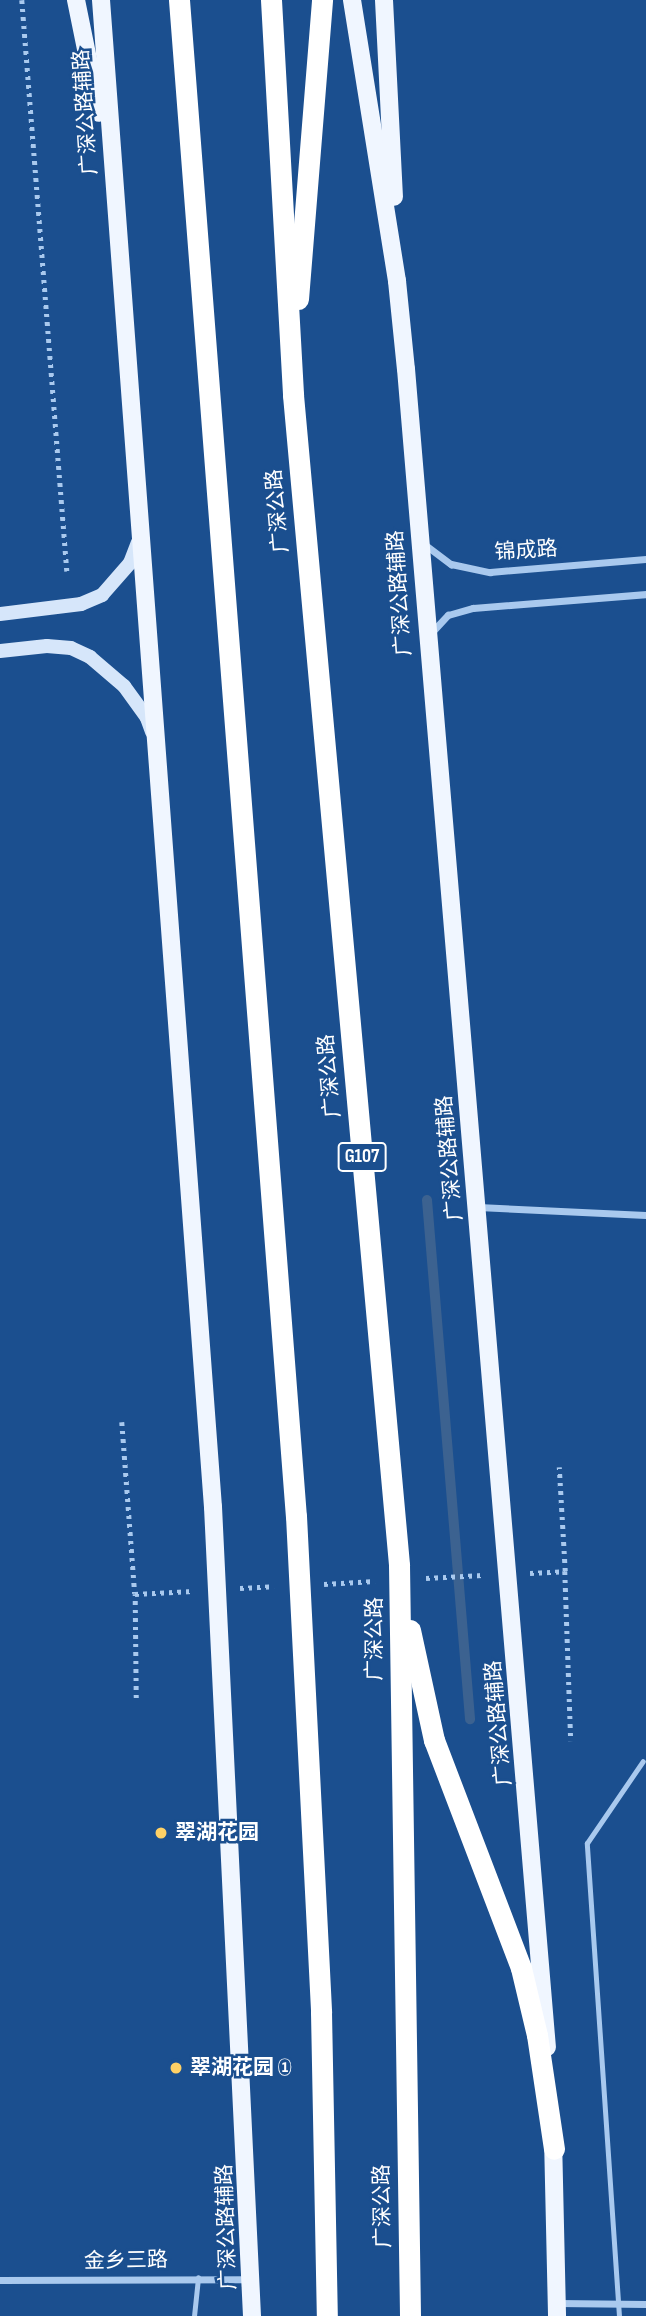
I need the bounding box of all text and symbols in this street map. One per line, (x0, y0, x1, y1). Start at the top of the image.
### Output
street label: 广深公路辅路 (69, 48, 103, 176)
street label: 广深公路 (262, 468, 294, 554)
street label: 广深公路辅路 (383, 529, 417, 657)
street label: 锦成路 (494, 536, 558, 566)
street label: 广深公路 (314, 1033, 346, 1119)
street label: 广深公路辅路 (432, 1094, 468, 1222)
road number: G107 (338, 1142, 386, 1172)
street label: 广深公路 (362, 1597, 388, 1681)
street label: 广深公路辅路 (481, 1659, 517, 1787)
place label: 翠湖花园 (175, 1820, 259, 1846)
marker: 翠湖花园 (153, 1825, 169, 1841)
place label: 翠湖花园 ① (190, 2055, 292, 2081)
marker: 翠湖花园 ① (168, 2060, 184, 2076)
street label: 广深公路辅路 (212, 2164, 242, 2290)
street label: 广深公路 (370, 2164, 396, 2248)
street label: 金乡三路 (84, 2248, 168, 2274)

